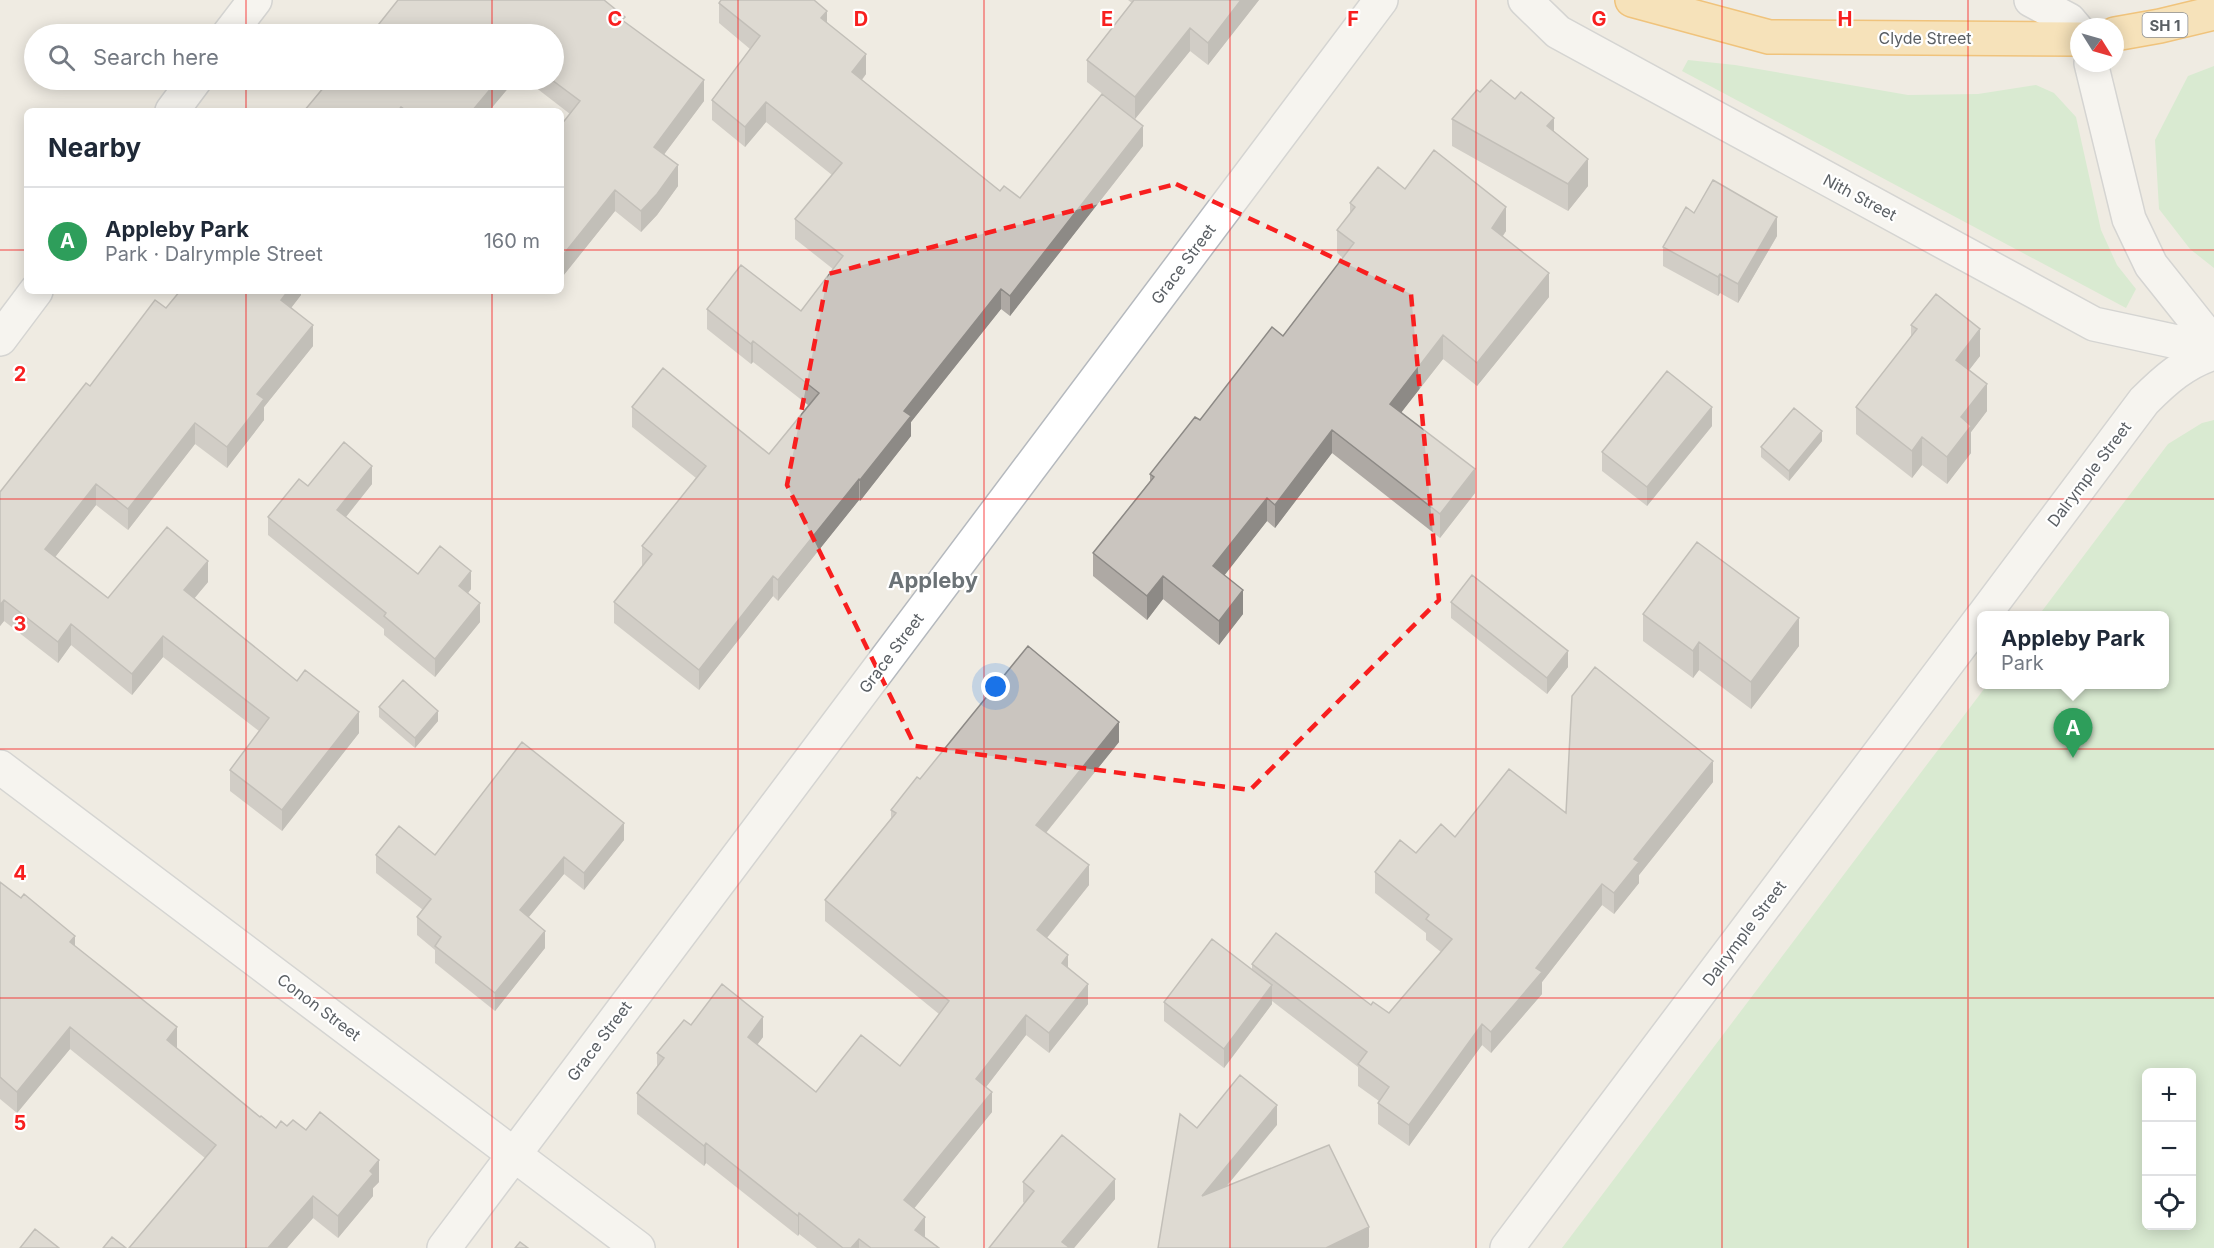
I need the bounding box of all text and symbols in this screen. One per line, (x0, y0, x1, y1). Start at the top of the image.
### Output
text: C (608, 7, 622, 31)
text: D (854, 7, 868, 31)
text: E (1101, 7, 1113, 31)
text: F (1347, 7, 1359, 31)
text: G (1591, 7, 1607, 31)
text: H (1838, 7, 1852, 31)
road number: SH 1 (2142, 13, 2188, 37)
north arrow (2070, 18, 2124, 72)
search box (24, 24, 564, 90)
street label: Clyde Street (1878, 28, 1972, 48)
icon: search (45, 41, 78, 74)
text: Search here (93, 44, 219, 70)
text: Nearby (48, 132, 141, 163)
street label: Nith Street (1820, 169, 1900, 225)
text: Appleby Park (105, 216, 249, 242)
street label: Grace Street (1146, 220, 1220, 308)
text: A (60, 229, 75, 253)
text: 160 m (484, 229, 540, 253)
text: Park · Dalrymple Street (105, 242, 323, 266)
text: 2 (14, 362, 26, 386)
street label: Dalrymple Street (2043, 418, 2135, 530)
district label: Appleby (888, 567, 978, 593)
street label: Grace Street (854, 609, 928, 697)
popup (1977, 611, 2169, 689)
text: 3 (14, 612, 26, 636)
text: Appleby Park (2001, 625, 2145, 651)
text: Park (2001, 651, 2044, 675)
your location (981, 672, 1010, 701)
pin: A (2054, 708, 2092, 758)
text: 4 (13, 861, 27, 885)
street label: Dalrymple Street (1698, 877, 1790, 989)
street label: Conon Street (273, 969, 365, 1045)
street label: Grace Street (562, 997, 636, 1085)
map controls (2142, 1068, 2196, 1230)
button: + (2142, 1068, 2196, 1122)
text: 5 (14, 1111, 26, 1135)
button: − (2142, 1122, 2196, 1176)
button: locate (2142, 1176, 2196, 1230)

